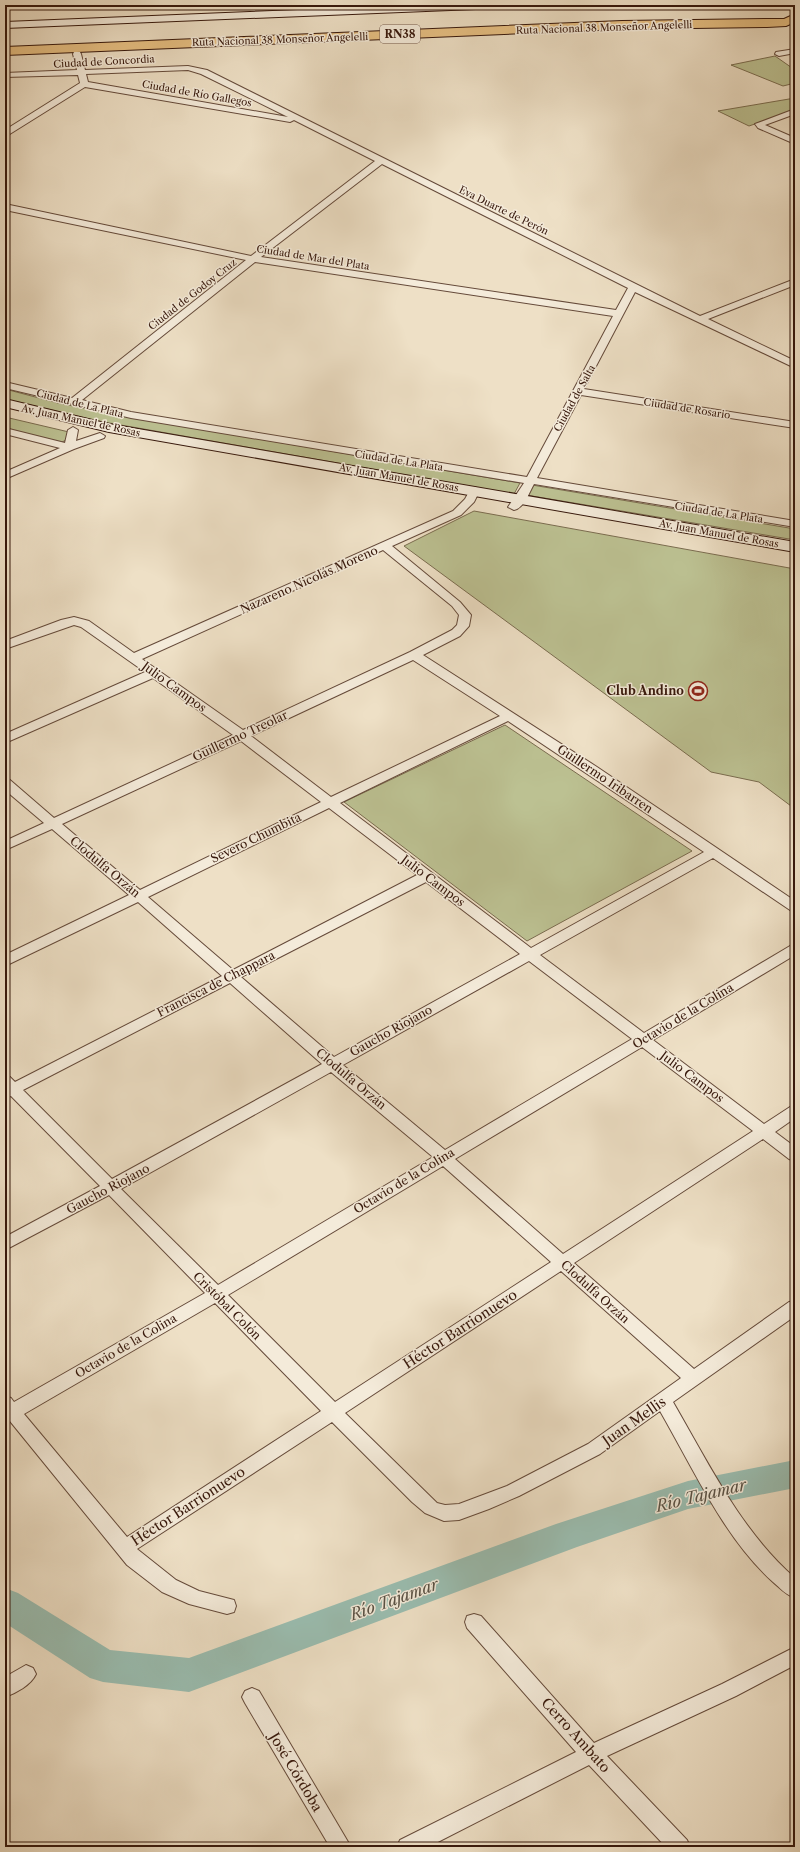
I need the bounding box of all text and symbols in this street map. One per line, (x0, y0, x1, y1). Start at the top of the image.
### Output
street label: Ruta Nacional 38 Monseñor Angelelli (516, 18, 692, 37)
road number: RN38 (380, 25, 420, 43)
street label: Ruta Nacional 38 Monseñor Angelelli (192, 30, 368, 49)
street label: Ciudad de Concordia (53, 52, 156, 71)
street label: Ciudad de Río Gallegos (141, 77, 253, 110)
street label: Eva Duarte de Perón (457, 183, 551, 238)
street label: Ciudad de Mar del Plata (255, 242, 371, 273)
street label: Ciudad de Godoy Cruz (145, 256, 239, 333)
street label: Ciudad de Salta (551, 362, 599, 434)
street label: Ciudad de La Plata (35, 386, 126, 421)
street label: Ciudad de Rosario (643, 395, 731, 422)
street label: Av. Juan Manuel de Rosas (19, 401, 142, 439)
street label: Ciudad de La Plata (354, 447, 445, 474)
street label: Av. Juan Manuel de Rosas (337, 460, 460, 494)
street label: Ciudad de La Plata (674, 499, 765, 526)
street label: Av. Juan Manuel de Rosas (657, 516, 780, 550)
street label: Nazareno Nicolás Moreno (238, 542, 380, 617)
street label: Julio Campos (138, 657, 209, 715)
sports icon: Club Andino (687, 680, 709, 702)
place label: Club Andino (606, 683, 684, 698)
street label: Guillermo Treolar (190, 707, 290, 764)
street label: Guillermo Iribarren (555, 741, 656, 816)
street label: Severo Chumbita (208, 809, 304, 866)
street label: Clodulfa Orzán (67, 833, 144, 901)
street label: Julio Campos (397, 851, 468, 909)
street label: Francisca de Chappara (154, 947, 278, 1020)
street label: Octavio de la Colina (630, 979, 736, 1052)
street label: Gaucho Riojano (347, 1002, 435, 1059)
street label: Clodulfa Orzán (313, 1045, 390, 1113)
street label: Julio Campos (656, 1047, 727, 1105)
street label: Octavio de la Colina (351, 1144, 457, 1217)
street label: Gaucho Riojano (64, 1160, 152, 1217)
street label: Clodulfa Orzán (558, 1257, 633, 1327)
street label: Cristóbal Colón (190, 1268, 265, 1343)
street label: Héctor Barrionuevo (400, 1285, 520, 1373)
street label: Octavio de la Colina (72, 1310, 180, 1381)
street label: Juan Mellis (597, 1392, 669, 1451)
street label: Héctor Barrionuevo (128, 1462, 248, 1550)
water label: Río Tajamar (652, 1474, 750, 1516)
water label: Río Tajamar (345, 1573, 442, 1625)
street label: Cerro Ambato (538, 1694, 614, 1776)
street label: José Córdoba (264, 1727, 327, 1815)

